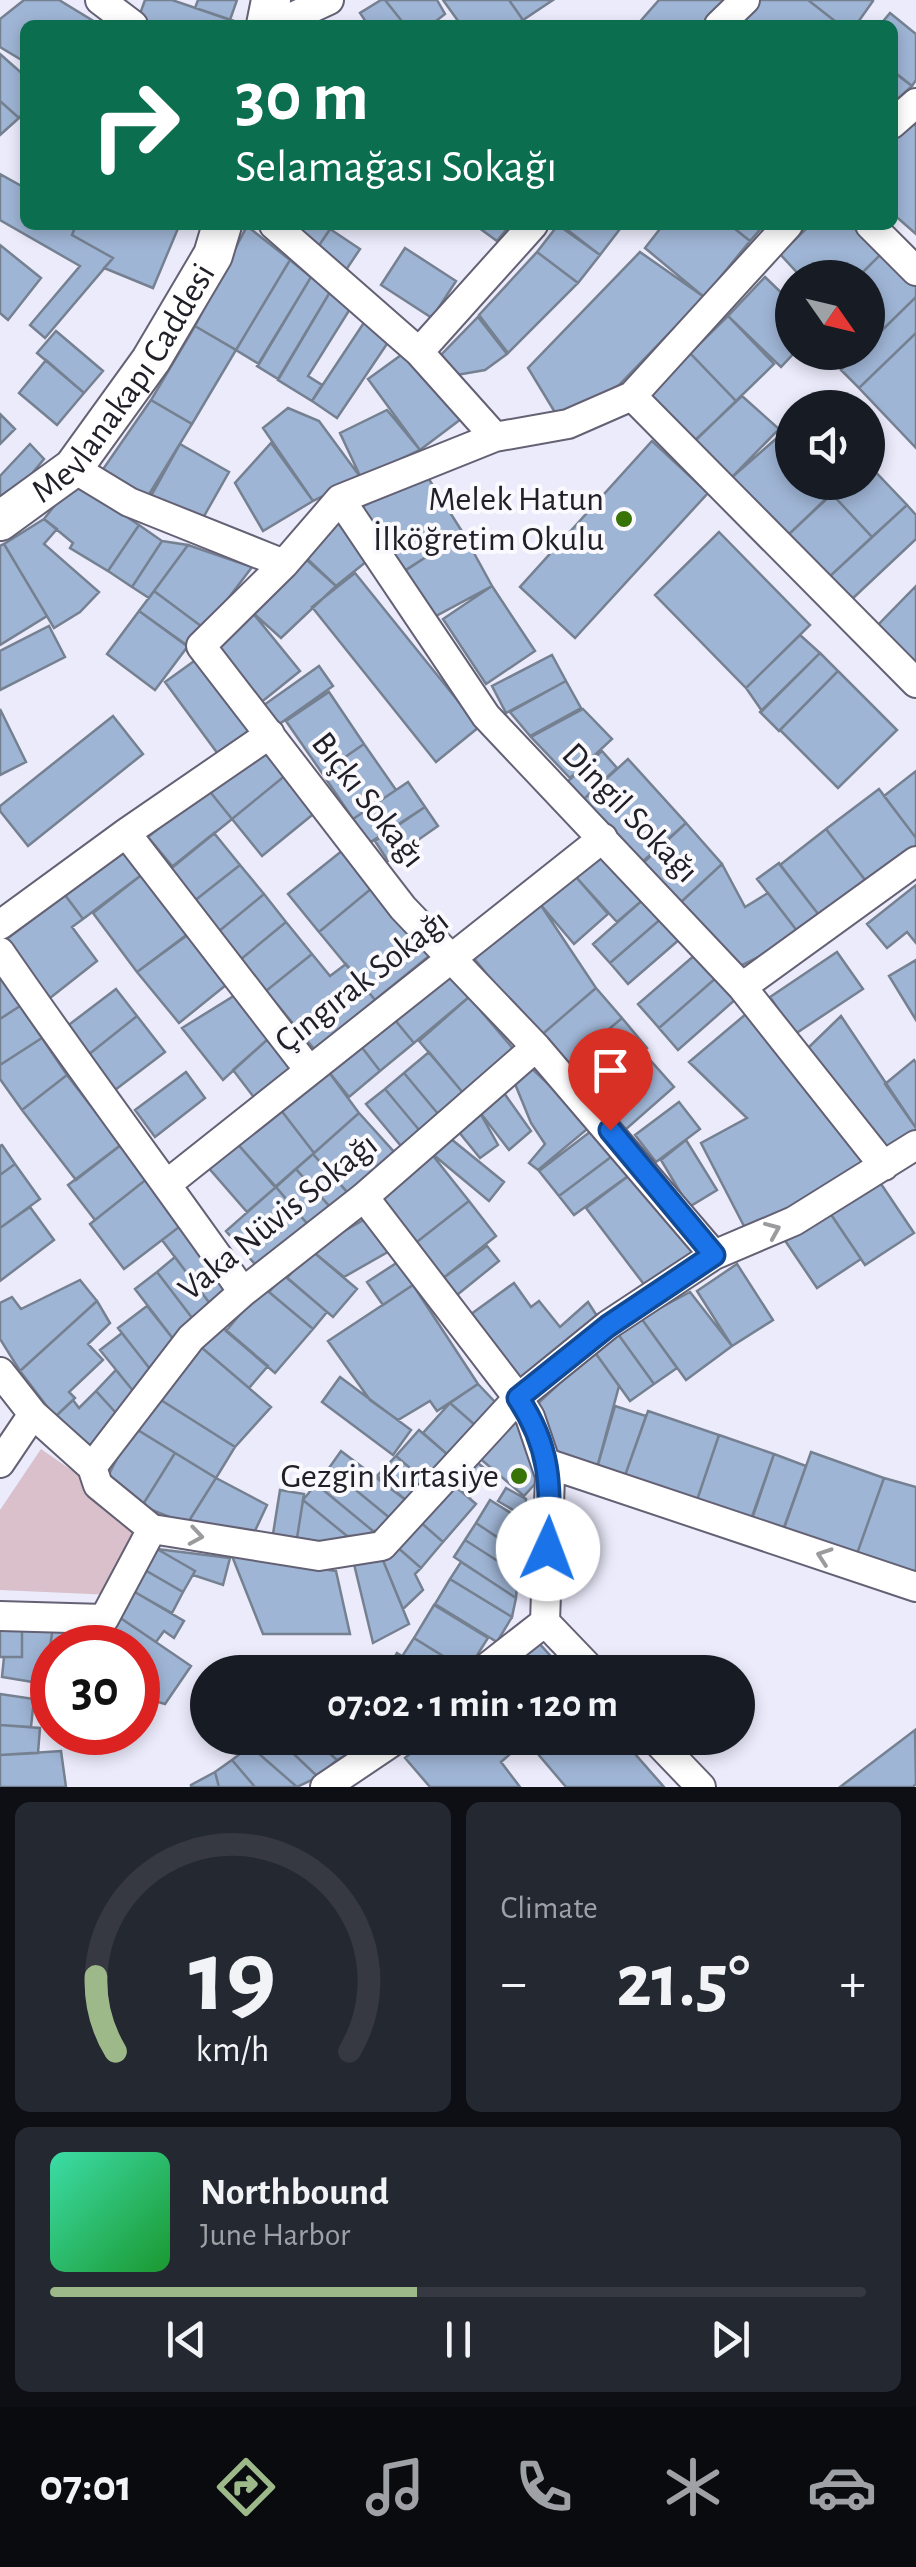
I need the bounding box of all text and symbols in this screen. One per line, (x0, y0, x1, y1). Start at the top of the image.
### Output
icon: right (70, 60, 200, 190)
text: 30 m (235, 63, 369, 133)
text: Selamağası Sokağı (235, 145, 557, 190)
street label: Mevlanakapı Caddesi (25, 257, 221, 509)
north arrow (775, 260, 885, 370)
map controls (775, 260, 885, 500)
button: sound (775, 390, 885, 500)
place label: Melek Hatun İlköğretim Okulu (373, 482, 604, 557)
marker: Melek Hatun İlköğretim Okulu (613, 508, 635, 530)
street label: Bıçkı Sokağı (305, 726, 431, 874)
street label: Dingil Sokağı (555, 736, 705, 890)
street label: Çıngırak Sokağı (269, 903, 455, 1059)
pin (568, 1028, 653, 1131)
icon: arrive (583, 1043, 638, 1098)
street label: Vaka Nüvis Sokağı (172, 1127, 384, 1307)
one-way arrow (763, 1222, 781, 1242)
place label: Gezgin Kırtasiye (281, 1459, 499, 1494)
marker: Gezgin Kırtasiye (508, 1465, 530, 1487)
position arrow (496, 1497, 600, 1601)
one-way arrow (187, 1525, 204, 1546)
one-way arrow (816, 1548, 833, 1568)
speed limit sign: 30 (30, 1625, 160, 1755)
text: 07:02 · 1 min · 120 m (327, 1686, 618, 1724)
text: Climate (501, 1892, 598, 1924)
text: 19 (189, 1926, 277, 2030)
text: 21.5° (616, 1945, 750, 2020)
text: − (501, 1956, 527, 2011)
text: + (840, 1956, 866, 2011)
text: km/h (196, 2032, 270, 2068)
text: Northbound (200, 2174, 389, 2212)
text: June Harbor (200, 2219, 350, 2251)
icon: previous (159, 2312, 214, 2367)
icon: pause (431, 2312, 486, 2367)
icon: next (703, 2312, 758, 2367)
icon: directions (211, 2452, 281, 2522)
icon: music (360, 2452, 430, 2522)
icon: phone (509, 2452, 579, 2522)
icon: climate (658, 2452, 728, 2522)
icon: car (807, 2452, 877, 2522)
text: 07:01 (39, 2464, 132, 2509)

